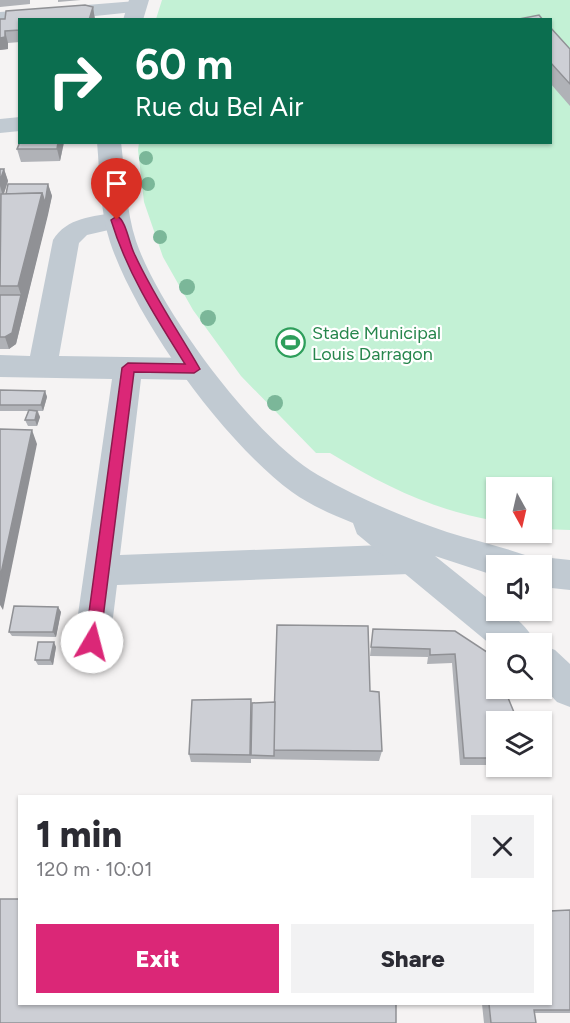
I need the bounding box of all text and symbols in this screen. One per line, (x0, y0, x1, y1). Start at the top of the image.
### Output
text: 60 m (135, 39, 233, 90)
icon: right (36, 42, 114, 120)
text: Rue du Bel Air (135, 90, 303, 123)
pin (91, 158, 142, 220)
icon: arrive (100, 167, 133, 200)
place label: Stade Municipal Louis Darragon (312, 322, 441, 365)
sports icon: Stade Municipal Louis Darragon (275, 327, 307, 359)
north arrow (486, 477, 552, 543)
map controls (486, 477, 552, 777)
button: sound (486, 555, 552, 621)
position arrow (60, 610, 124, 674)
button: search (486, 633, 552, 699)
button: layers (486, 711, 552, 777)
text: 1 min (36, 813, 122, 856)
button: close (471, 815, 534, 878)
text: 120 m · 10:01 (36, 857, 152, 881)
button: Exit (36, 924, 279, 993)
button: Share (291, 924, 534, 993)

